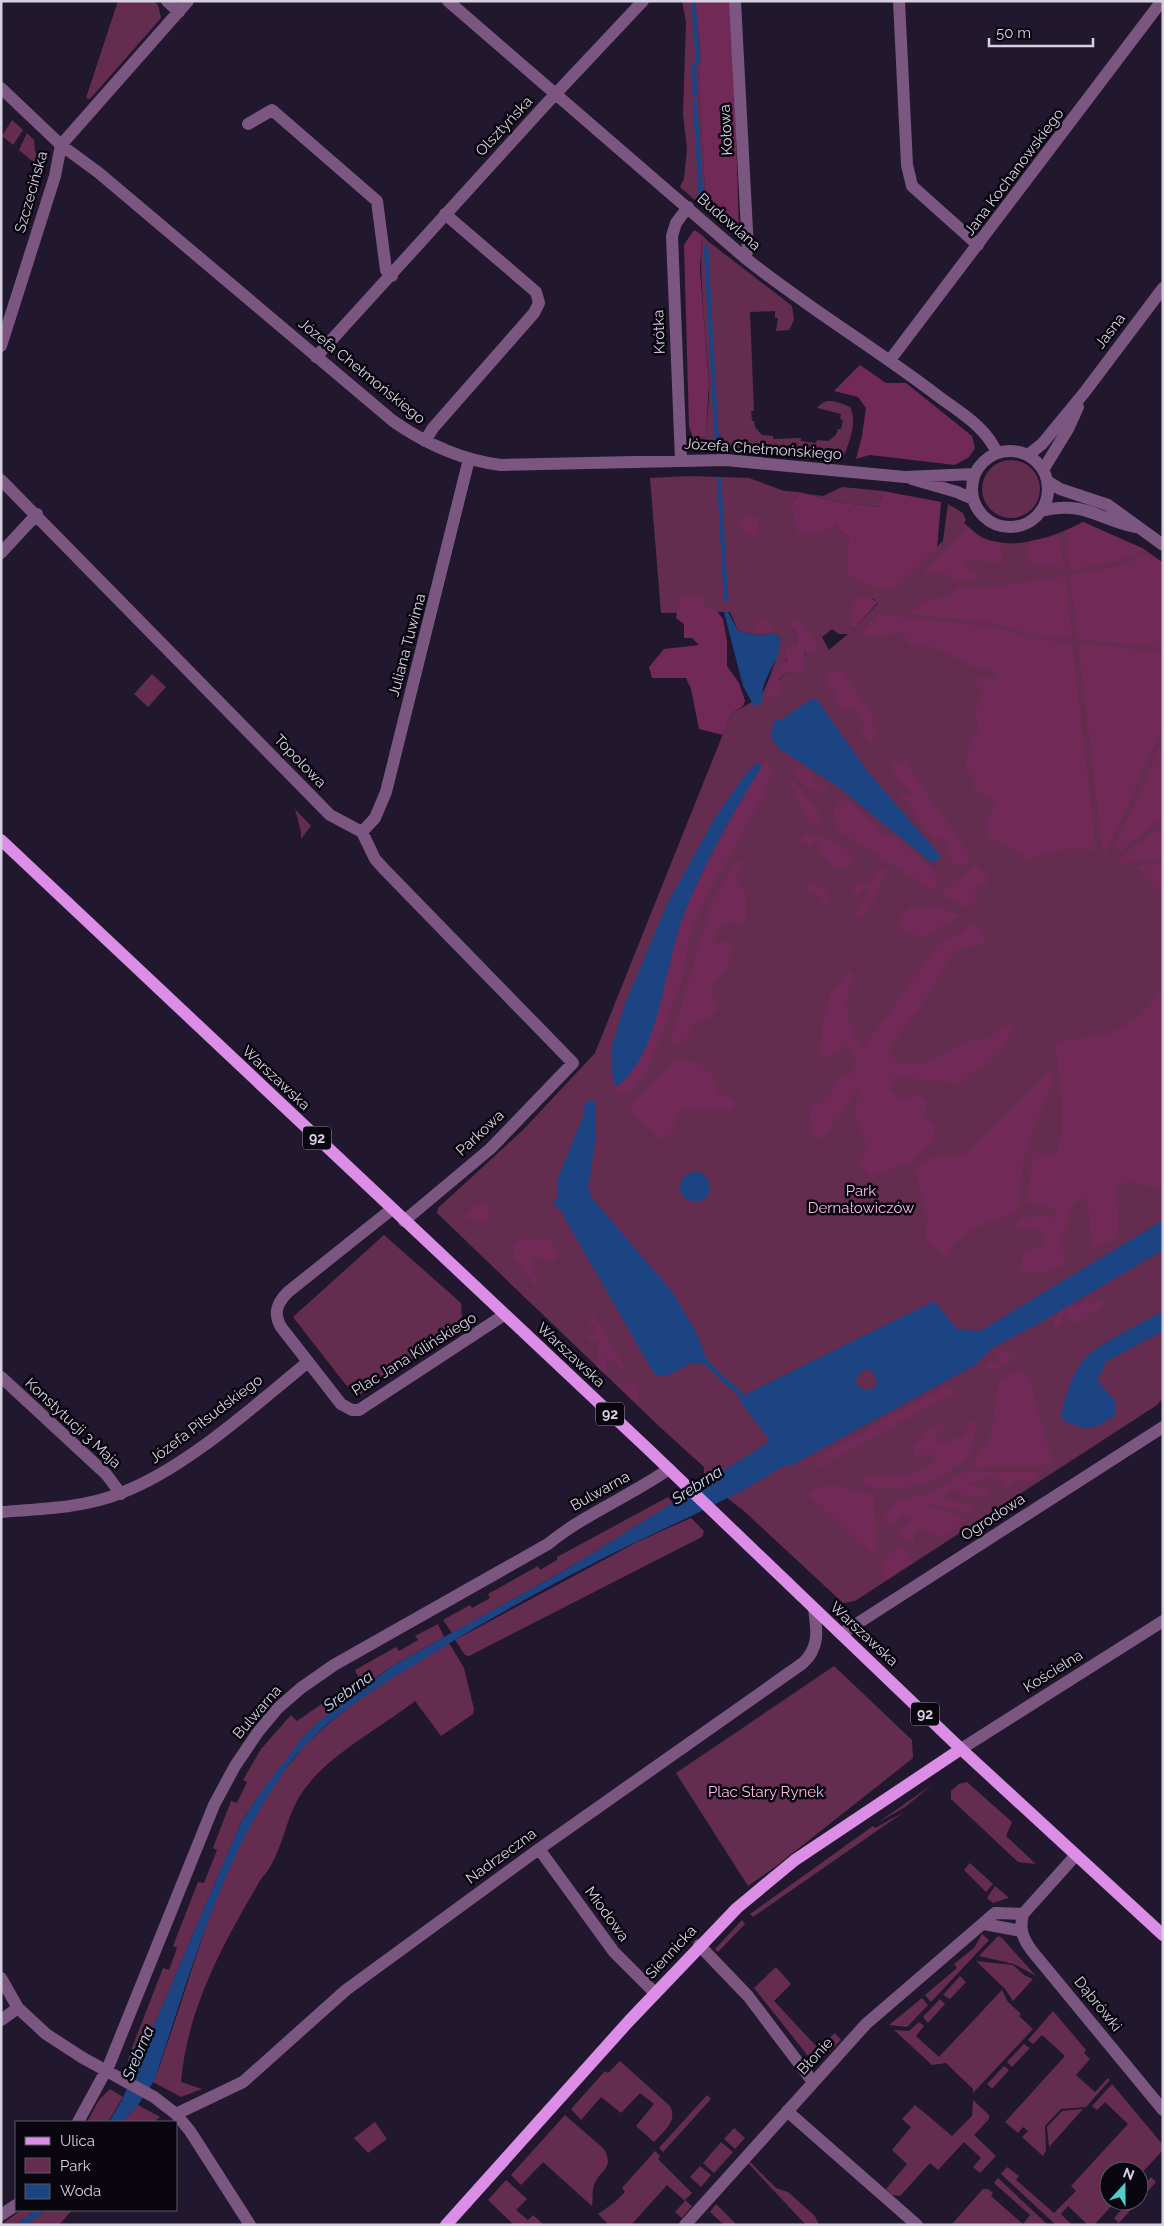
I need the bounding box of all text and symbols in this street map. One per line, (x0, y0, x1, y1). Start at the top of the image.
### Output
scale bar (989, 15, 1093, 47)
text: 50 m (996, 24, 1031, 42)
street label: Olsztyńska (472, 92, 536, 160)
street label: Kołowa (716, 104, 736, 156)
street label: Jana Kochanowskiego (960, 105, 1068, 239)
street label: Szczecińska (11, 149, 51, 235)
street label: Budowlana (694, 190, 764, 254)
street label: Krótka (649, 309, 669, 355)
street label: Jasna (1091, 310, 1129, 352)
street label: Józefa Chełmońskiego (295, 314, 429, 428)
street label: Józefa Chełmońskiego (684, 435, 842, 463)
street label: Juliana Tuwima (385, 591, 429, 699)
street label: Topolowa (270, 730, 330, 792)
street label: Warszawska (238, 1042, 314, 1114)
street label: Parkowa (452, 1106, 508, 1160)
road number: 92 (303, 1126, 331, 1150)
park label: Park Dernałowiczów (808, 1182, 914, 1217)
street label: Plac Jana Kilińskiego (348, 1308, 480, 1400)
street label: Warszawska (533, 1319, 609, 1391)
street label: Józefa Piłsudskiego (146, 1371, 266, 1467)
street label: Konstytucji 3 Maja (21, 1374, 125, 1472)
road number: 92 (596, 1402, 624, 1426)
water label: Srebrna (667, 1461, 726, 1509)
street label: Bulwarna (567, 1467, 633, 1515)
street label: Ogrodowa (958, 1490, 1028, 1544)
street label: Warszawska (826, 1598, 902, 1670)
street label: Kościelna (1020, 1646, 1086, 1696)
water label: Srebrna (319, 1666, 377, 1716)
street label: Bulwarna (229, 1682, 285, 1742)
road number: 92 (911, 1702, 939, 1726)
park label: Plac Stary Rynek (708, 1783, 824, 1801)
street label: Nadrzeczna (462, 1824, 540, 1888)
street label: Miodowa (581, 1883, 633, 1945)
street label: Siennicka (642, 1922, 700, 1982)
street label: Dąbrówki (1070, 1973, 1126, 2035)
water label: Srebrna (118, 2023, 158, 2084)
street label: Błonie (793, 2034, 837, 2078)
legend (15, 2121, 178, 2211)
text: Ulica (60, 2132, 95, 2150)
text: Park (60, 2157, 91, 2175)
north arrow (1099, 2161, 1149, 2211)
text: N (1121, 2164, 1137, 2183)
text: Woda (60, 2182, 101, 2200)

